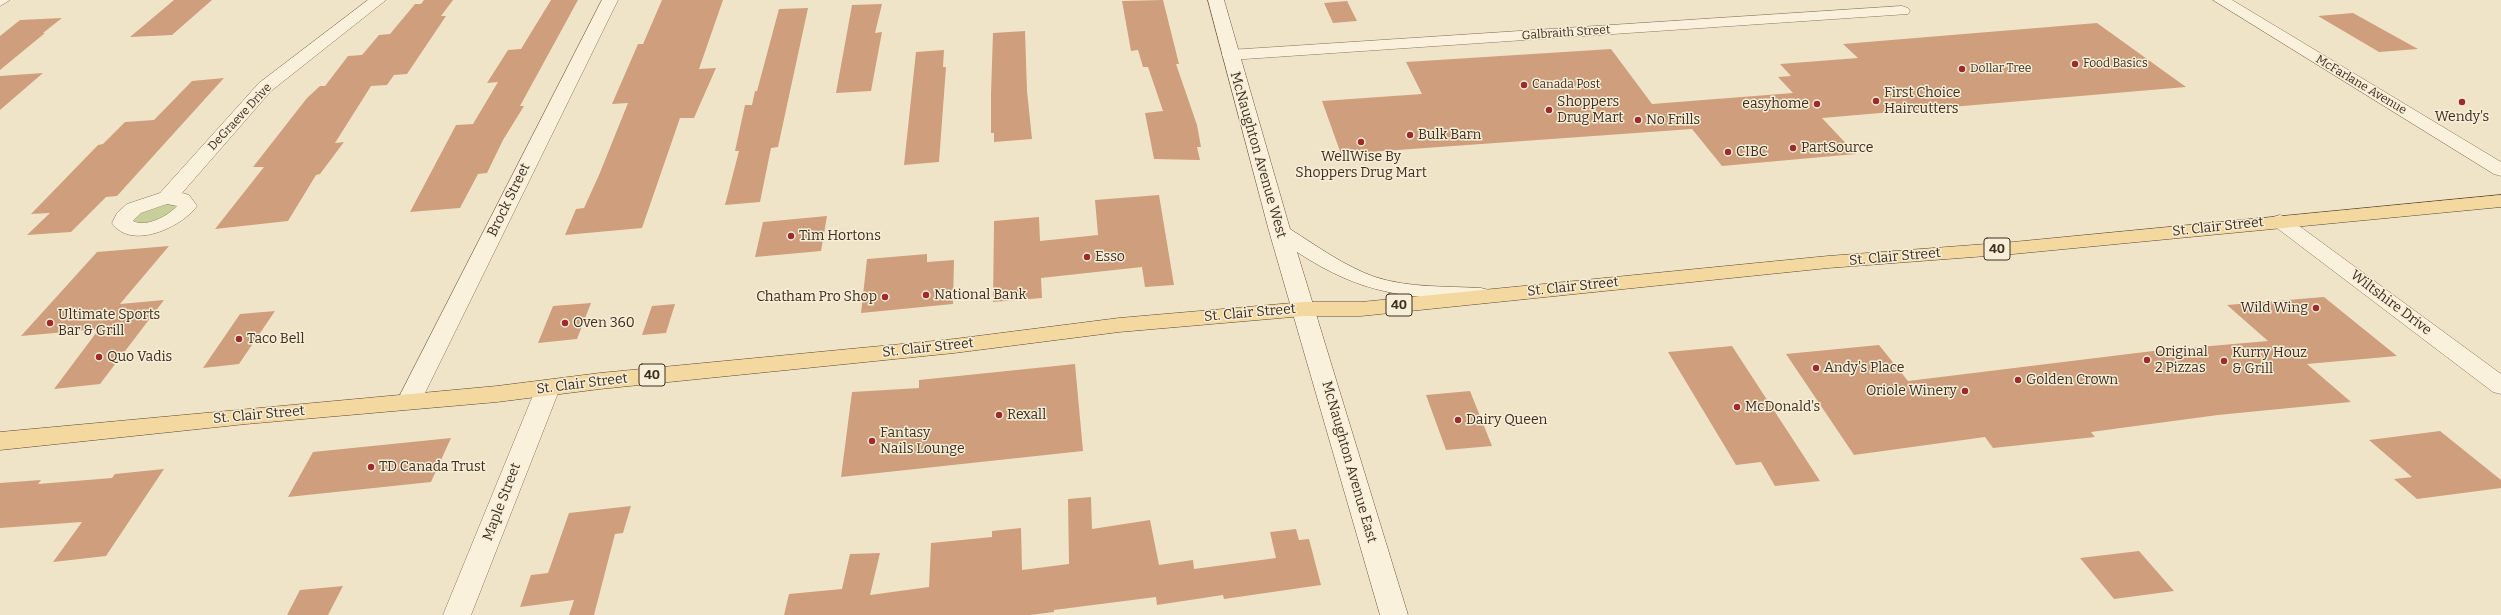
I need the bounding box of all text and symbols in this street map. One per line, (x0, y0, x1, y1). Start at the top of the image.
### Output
street label: Galbraith Street (1521, 23, 1611, 43)
street label: McFarlane Avenue (2313, 52, 2409, 118)
place label: Food Basics (2083, 57, 2148, 71)
marker: Food Basics (2070, 59, 2080, 69)
place label: Dollar Tree (1970, 62, 2031, 76)
marker: Dollar Tree (1957, 64, 1967, 74)
street label: McNaughton Avenue West (1226, 70, 1290, 240)
place label: Canada Post (1532, 78, 1600, 92)
street label: DeGraeve Drive (205, 80, 275, 154)
marker: Canada Post (1519, 80, 1529, 90)
place label: First Choice Haircutters (1884, 85, 1961, 118)
place label: Shoppers Drug Mart (1557, 94, 1623, 126)
place label: easyhome (1742, 96, 1809, 112)
marker: First Choice Haircutters (1871, 96, 1881, 106)
marker: Wendy's (2457, 97, 2467, 107)
marker: easyhome (1812, 99, 1822, 109)
marker: Shoppers Drug Mart (1544, 105, 1554, 115)
place label: Wendy's (2435, 109, 2489, 125)
place label: No Frills (1646, 112, 1700, 128)
marker: No Frills (1633, 115, 1643, 125)
place label: Bulk Barn (1418, 127, 1481, 143)
marker: Bulk Barn (1405, 130, 1415, 140)
marker: WellWise By Shoppers Drug Mart (1356, 137, 1366, 147)
place label: PartSource (1801, 140, 1873, 156)
marker: PartSource (1788, 143, 1798, 153)
place label: CIBC (1736, 144, 1768, 160)
marker: CIBC (1723, 147, 1733, 157)
place label: WellWise By Shoppers Drug Mart (1295, 149, 1427, 182)
street label: Brock Street (484, 160, 534, 240)
street label: St. Clair Street (2171, 214, 2265, 240)
place label: Tim Hortons (799, 228, 881, 244)
marker: Tim Hortons (786, 231, 796, 241)
road number: 40 (1984, 238, 2010, 260)
street label: St. Clair Street (1849, 245, 1941, 269)
place label: Esso (1095, 249, 1125, 265)
marker: Esso (1082, 252, 1092, 262)
street label: Wiltshire Drive (2347, 267, 2435, 339)
street label: St. Clair Street (1526, 274, 1620, 300)
place label: National Bank (934, 287, 1026, 303)
place label: Chatham Pro Shop (756, 289, 877, 305)
marker: National Bank (921, 290, 931, 300)
marker: Chatham Pro Shop (880, 292, 890, 302)
road number: 40 (1386, 294, 1412, 316)
place label: Wild Wing (2240, 300, 2308, 316)
street label: St. Clair Street (1204, 301, 1296, 325)
marker: Wild Wing (2311, 303, 2321, 313)
place label: Ultimate Sports Bar & Grill (58, 307, 160, 340)
place label: Oven 360 (573, 315, 635, 331)
marker: Ultimate Sports Bar & Grill (45, 318, 55, 328)
marker: Oven 360 (560, 318, 570, 328)
place label: Taco Bell (247, 331, 304, 347)
marker: Taco Bell (234, 334, 244, 344)
street label: St. Clair Street (881, 335, 975, 361)
place label: Original 2 Pizzas (2155, 344, 2208, 376)
place label: Kurry Houz & Grill (2232, 345, 2307, 378)
place label: Quo Vadis (107, 349, 172, 365)
marker: Quo Vadis (94, 352, 104, 362)
marker: Original 2 Pizzas (2142, 355, 2152, 365)
marker: Kurry Houz & Grill (2219, 356, 2229, 366)
place label: Andy's Place (1824, 360, 1904, 376)
marker: Andy's Place (1811, 363, 1821, 373)
road number: 40 (639, 364, 665, 386)
street label: St. Clair Street (535, 370, 629, 398)
place label: Golden Crown (2026, 372, 2118, 388)
marker: Golden Crown (2013, 375, 2023, 385)
street label: McNaughton Avenue East (1318, 379, 1380, 545)
place label: Oriole Winery (1866, 383, 1957, 399)
marker: Oriole Winery (1960, 386, 1970, 396)
place label: McDonald's (1745, 399, 1820, 415)
marker: McDonald's (1732, 402, 1742, 412)
street label: St. Clair Street (213, 403, 305, 427)
place label: Rexall (1007, 407, 1046, 423)
marker: Rexall (994, 410, 1004, 420)
place label: Dairy Queen (1466, 412, 1547, 428)
marker: Dairy Queen (1453, 415, 1463, 425)
place label: Fantasy Nails Lounge (880, 425, 965, 458)
marker: Fantasy Nails Lounge (867, 436, 877, 446)
place label: TD Canada Trust (379, 459, 486, 475)
street label: Maple Street (479, 461, 525, 543)
marker: TD Canada Trust (366, 462, 376, 472)

